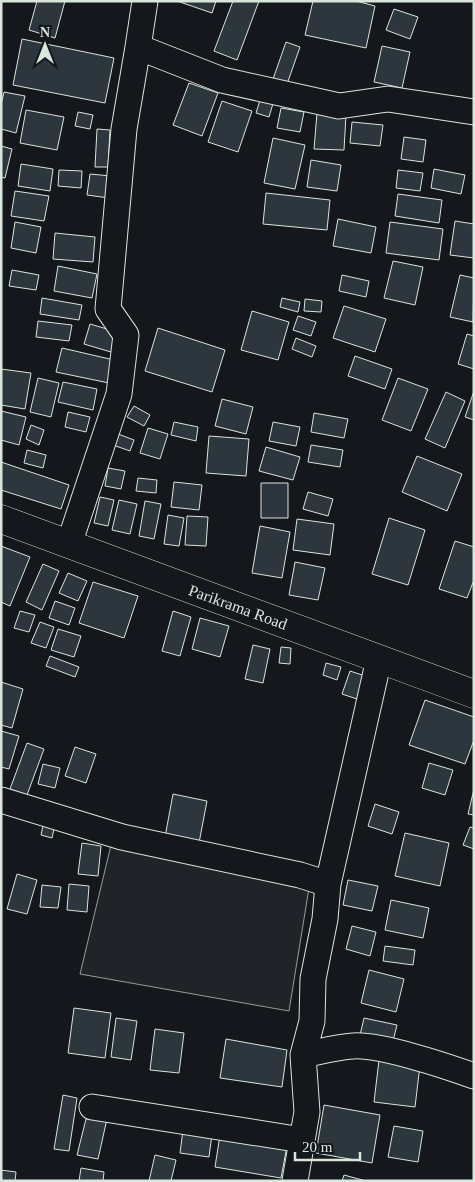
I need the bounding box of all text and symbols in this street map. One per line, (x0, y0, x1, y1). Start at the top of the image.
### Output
north arrow (20, 20, 70, 70)
text: N (40, 25, 50, 40)
street label: Parikrama Road (186, 581, 290, 633)
scale bar (295, 1130, 360, 1162)
text: 20 m (302, 1139, 333, 1155)

